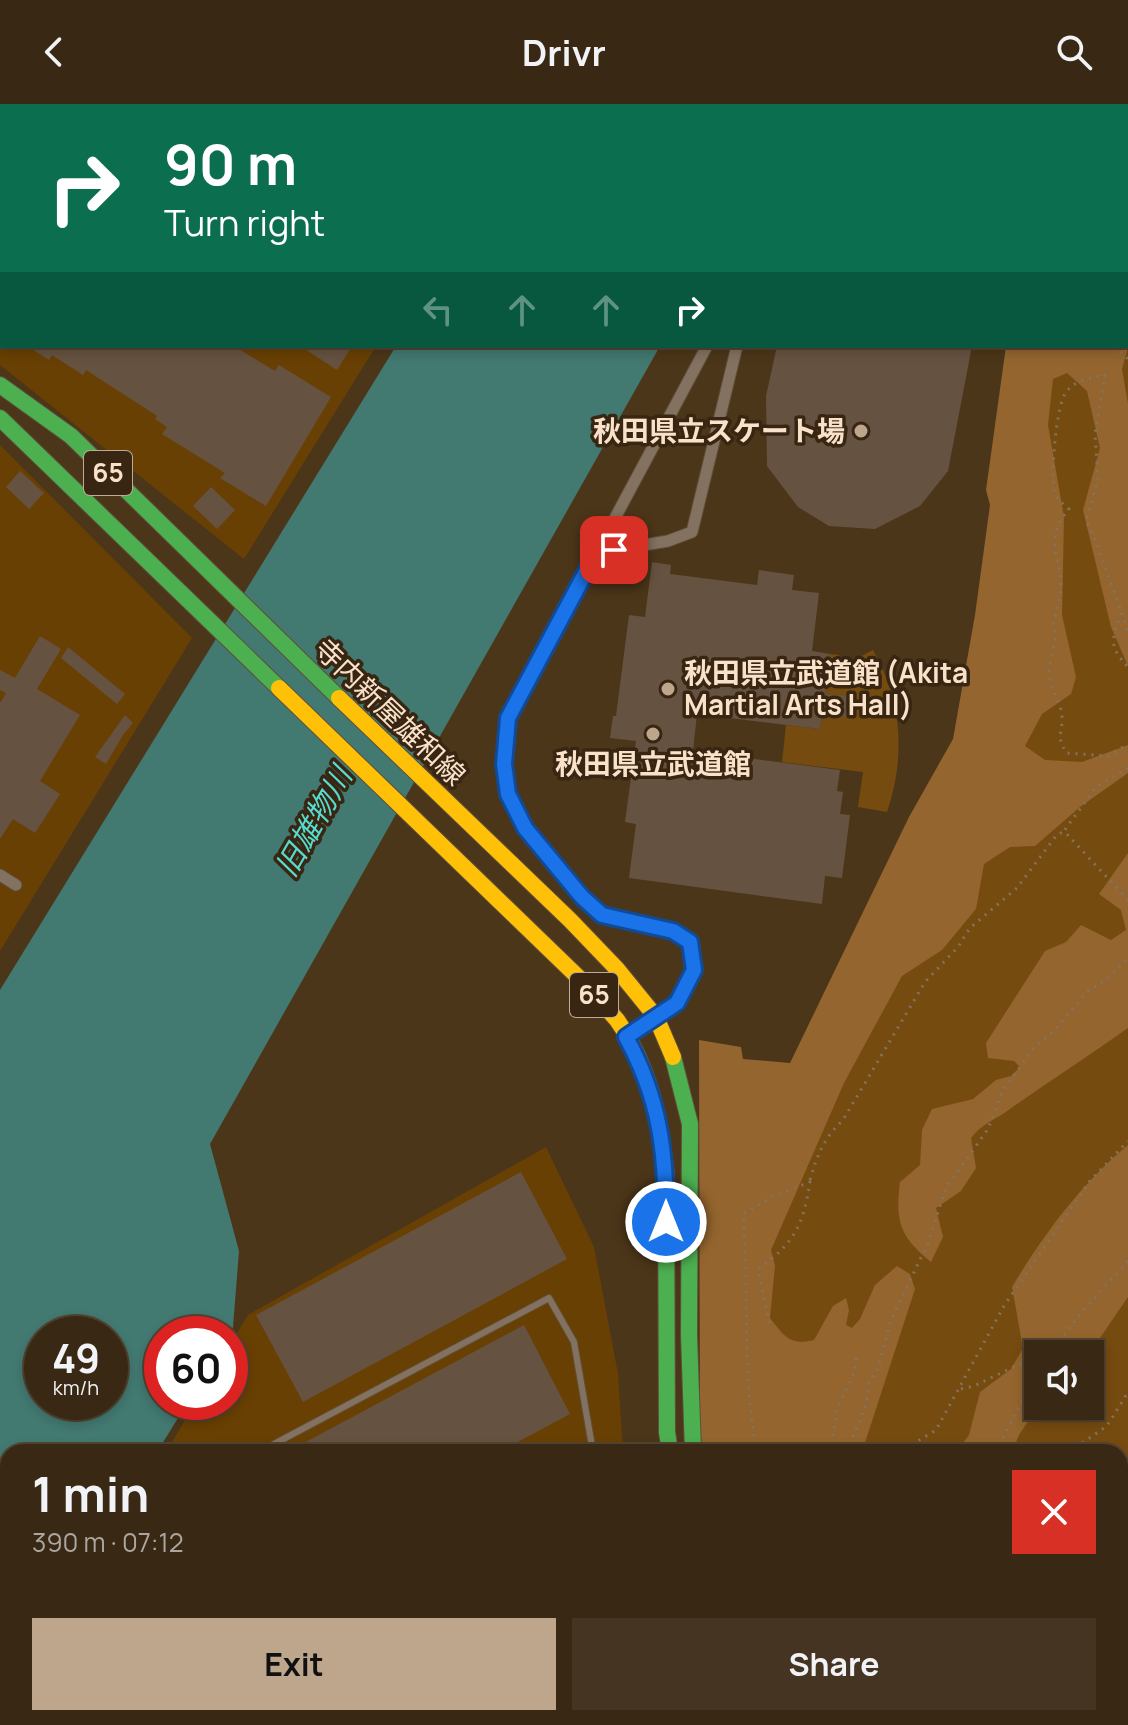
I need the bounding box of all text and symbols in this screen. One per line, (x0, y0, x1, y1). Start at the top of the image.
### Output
text: Drivr (522, 28, 606, 77)
icon: back (32, 30, 76, 74)
icon: search (1052, 30, 1096, 74)
text: 90 m (164, 125, 297, 202)
icon: right (32, 136, 136, 240)
text: Turn right (164, 198, 325, 247)
icon: left (416, 288, 460, 332)
icon: ahead (500, 288, 544, 332)
icon: ahead (584, 288, 628, 332)
icon: right (668, 288, 712, 332)
place label: 秋田県立スケート場 (593, 411, 845, 449)
marker: 秋田県立スケート場 (852, 422, 870, 440)
road number: 65 (84, 451, 132, 495)
pin (580, 516, 648, 584)
icon: arrive (592, 528, 636, 572)
street label: 寺内新屋雄和線 (307, 630, 474, 793)
place label: 秋田県立武道館 (Akita Martial Arts Hall) (684, 653, 968, 723)
marker: 秋田県立武道館 (Akita Martial Arts Hall) (659, 680, 677, 698)
marker: 秋田県立武道館 (644, 725, 662, 743)
place label: 秋田県立武道館 (555, 744, 751, 782)
water label: 旧雄物川 (265, 756, 362, 883)
road number: 65 (570, 973, 618, 1017)
position arrow (624, 1180, 708, 1264)
speed limit sign: 60 (144, 1316, 248, 1420)
text: 49 (52, 1330, 100, 1385)
map controls (1024, 1340, 1104, 1420)
button: sound (1024, 1340, 1104, 1420)
text: km/h (53, 1374, 99, 1401)
text: 1 min (32, 1461, 149, 1526)
button: close (1012, 1470, 1096, 1554)
text: 390 m · 07:12 (32, 1524, 184, 1560)
button: Exit (32, 1618, 556, 1710)
button: Share (572, 1618, 1096, 1710)

